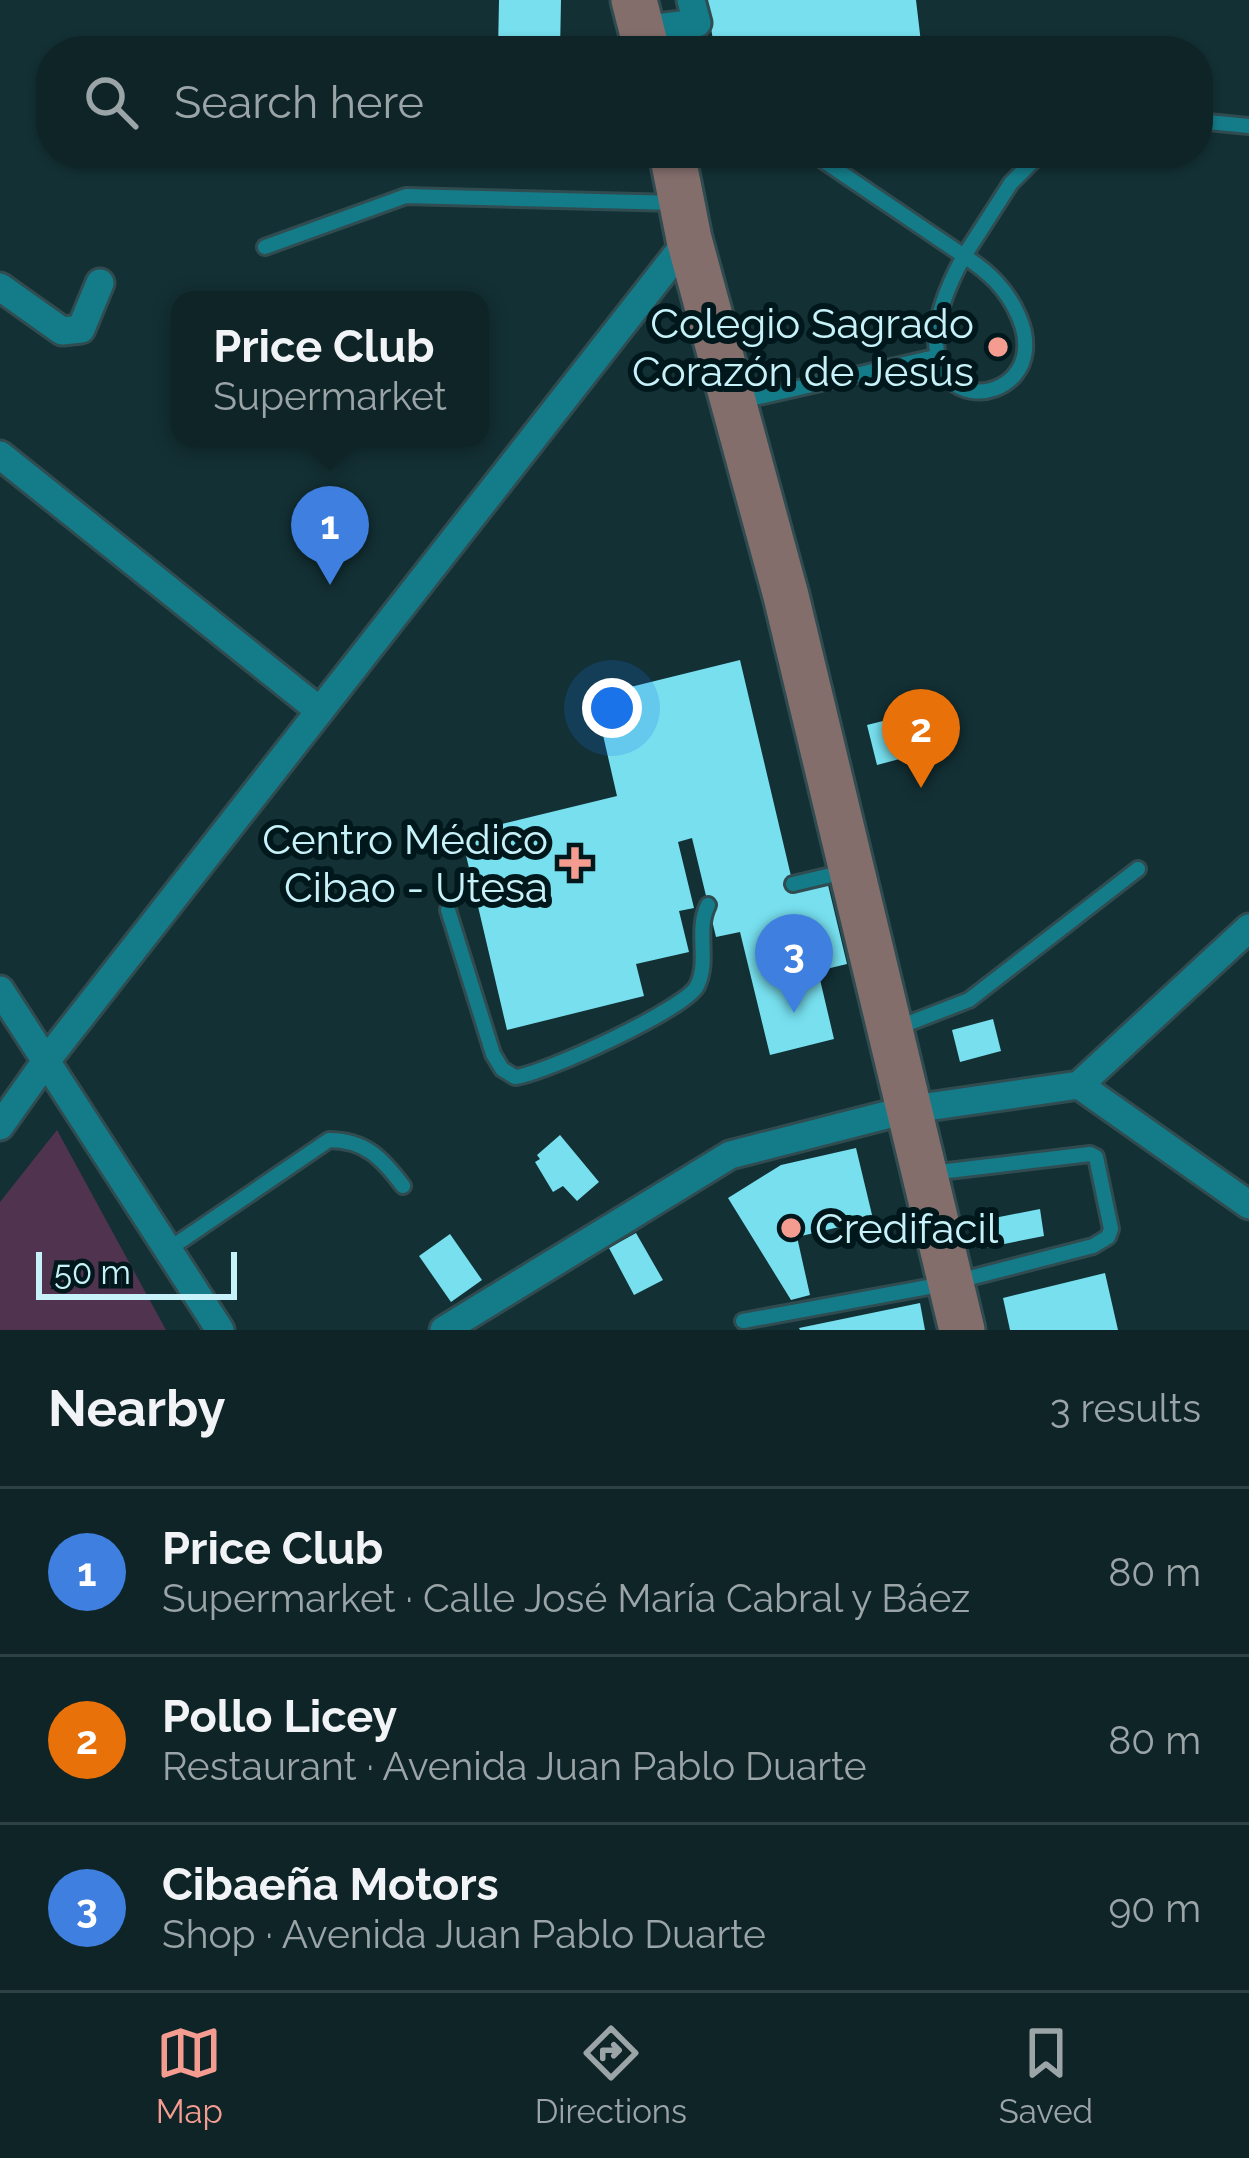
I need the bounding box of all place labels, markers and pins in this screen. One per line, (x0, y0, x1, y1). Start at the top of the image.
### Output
place label: Colegio Sagrado Corazón de Jesús (632, 299, 974, 396)
marker: Colegio Sagrado Corazón de Jesús (985, 334, 1011, 360)
pin: 1 (291, 486, 369, 585)
pin: 2 (882, 689, 960, 788)
place label: Centro Médico Cibao - Utesa (262, 815, 548, 912)
marker: Centro Médico Cibao - Utesa (559, 847, 591, 879)
pin: 3 (755, 914, 833, 1013)
place label: Credifacil (815, 1204, 999, 1253)
marker: Credifacil (778, 1215, 804, 1241)

